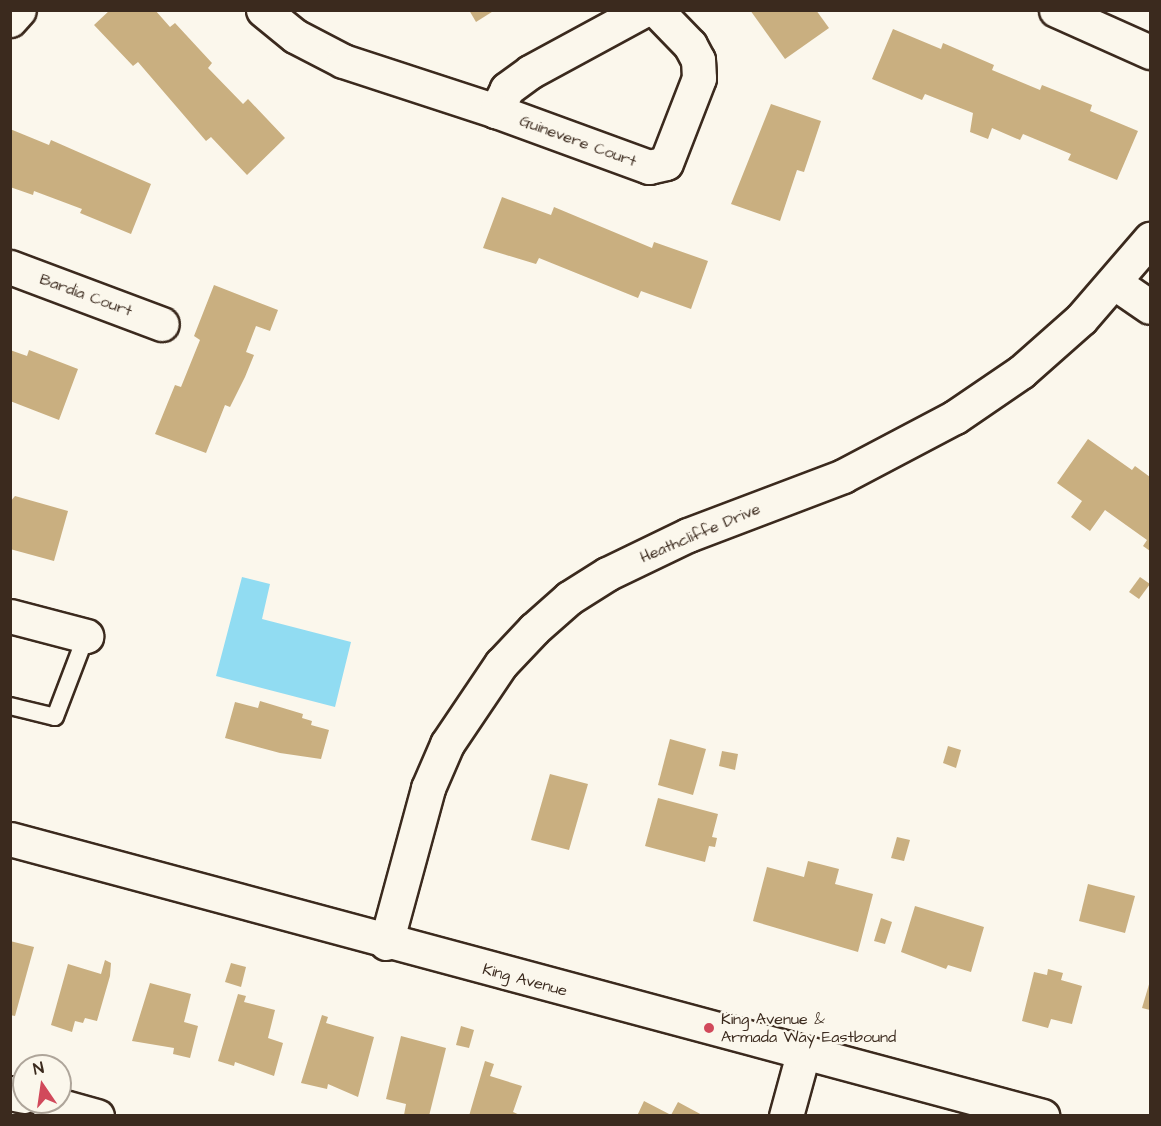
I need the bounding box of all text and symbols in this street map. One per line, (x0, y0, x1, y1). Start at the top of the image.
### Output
street label: Guinevere Court (517, 111, 639, 171)
street label: Bardia Court (37, 269, 135, 321)
street label: Heathcliffe Drive (637, 499, 763, 567)
street label: King Avenue (481, 960, 569, 1000)
place label: King Avenue & Armada Way Eastbound (721, 1009, 896, 1047)
marker: King Avenue & Armada Way Eastbound (702, 1021, 716, 1035)
north arrow (12, 1054, 72, 1114)
text: N (31, 1057, 46, 1080)

